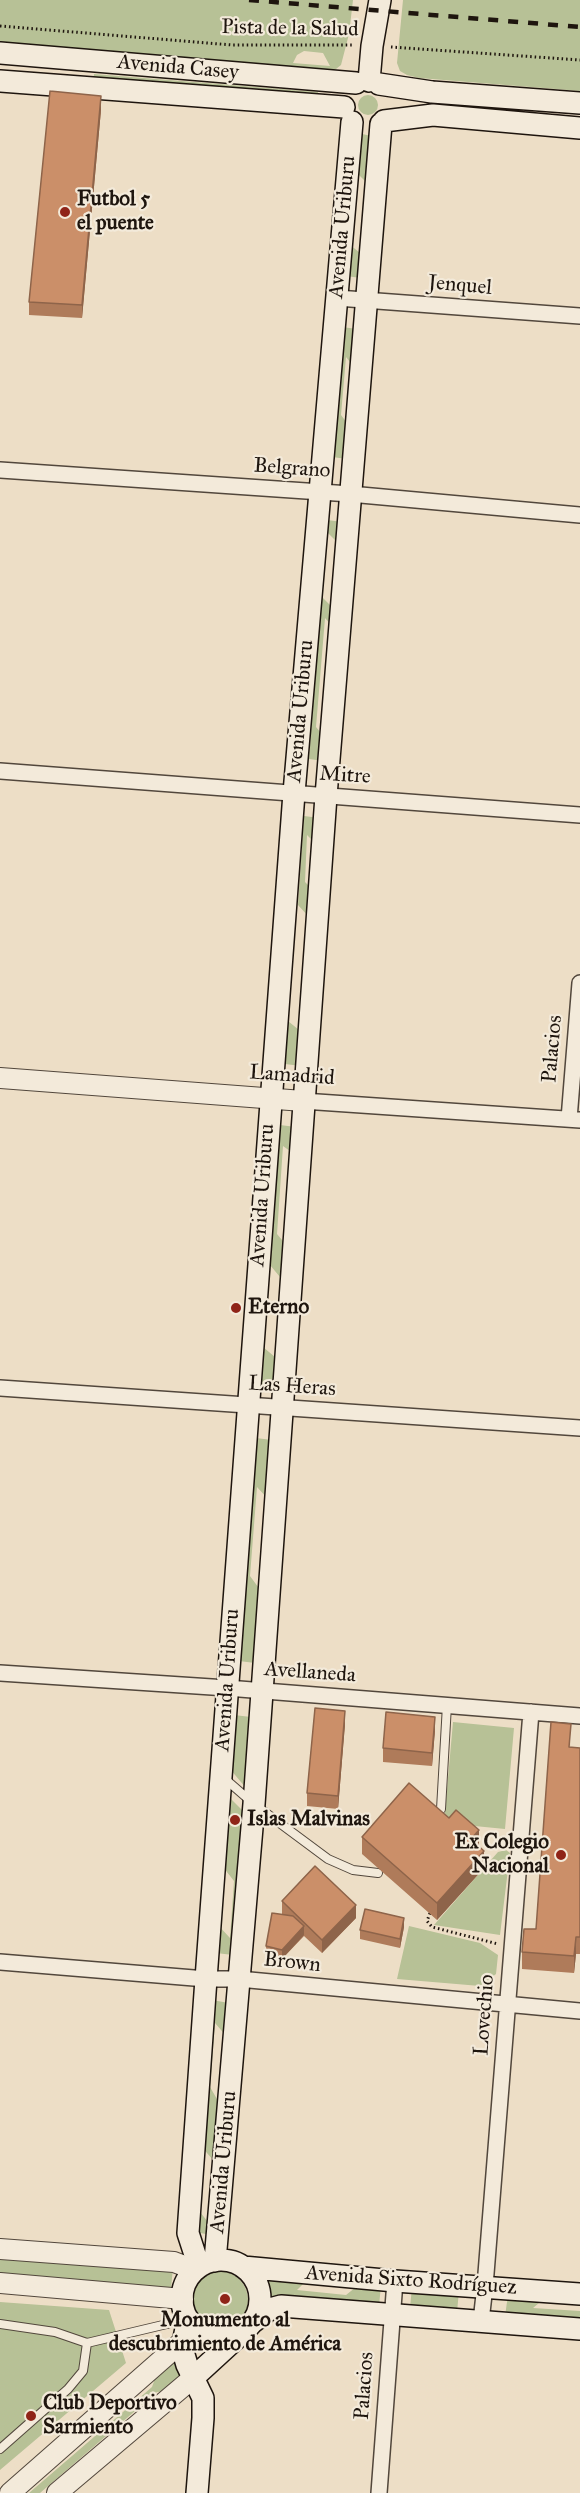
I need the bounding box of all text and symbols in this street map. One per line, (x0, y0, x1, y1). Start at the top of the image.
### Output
street label: Pista de la Salud (221, 15, 359, 43)
street label: Avenida Casey (116, 50, 240, 86)
street label: Avenida Uriburu (324, 155, 362, 299)
place label: Futbol 5 el puente (77, 187, 154, 237)
marker: Futbol 5 el puente (58, 205, 72, 219)
street label: Jenquel (427, 271, 493, 301)
street label: Belgrano (253, 454, 331, 484)
street label: Avenida Uriburu (282, 639, 320, 783)
street label: Mitre (319, 762, 371, 790)
street label: Palacios (537, 1014, 569, 1084)
street label: Lamadrid (248, 1060, 336, 1092)
street label: Avenida Uriburu (245, 1123, 281, 1267)
place label: Eterno (248, 1295, 309, 1321)
marker: Eterno (229, 1301, 243, 1315)
street label: Las Heras (247, 1371, 337, 1403)
street label: Avenida Uriburu (210, 1608, 246, 1752)
street label: Avellaneda (263, 1657, 357, 1689)
place label: Islas Malvinas (247, 1807, 370, 1833)
marker: Islas Malvinas (228, 1813, 242, 1827)
place label: Ex Colegio Nacional (455, 1830, 549, 1880)
marker: Ex Colegio Nacional (554, 1848, 568, 1862)
street label: Brown (262, 1947, 322, 1979)
street label: Lovechio (470, 1973, 500, 2057)
street label: Avenida Uriburu (205, 2090, 243, 2234)
street label: Avenida Sixto Rodríguez (304, 2261, 518, 2301)
marker: Monumento al descubrimiento de América (218, 2292, 232, 2306)
place label: Monumento al descubrimiento de América (109, 2308, 341, 2358)
street label: Palacios (350, 2351, 380, 2421)
place label: Club Deportivo Sarmiento (43, 2391, 177, 2441)
marker: Club Deportivo Sarmiento (24, 2409, 38, 2423)

